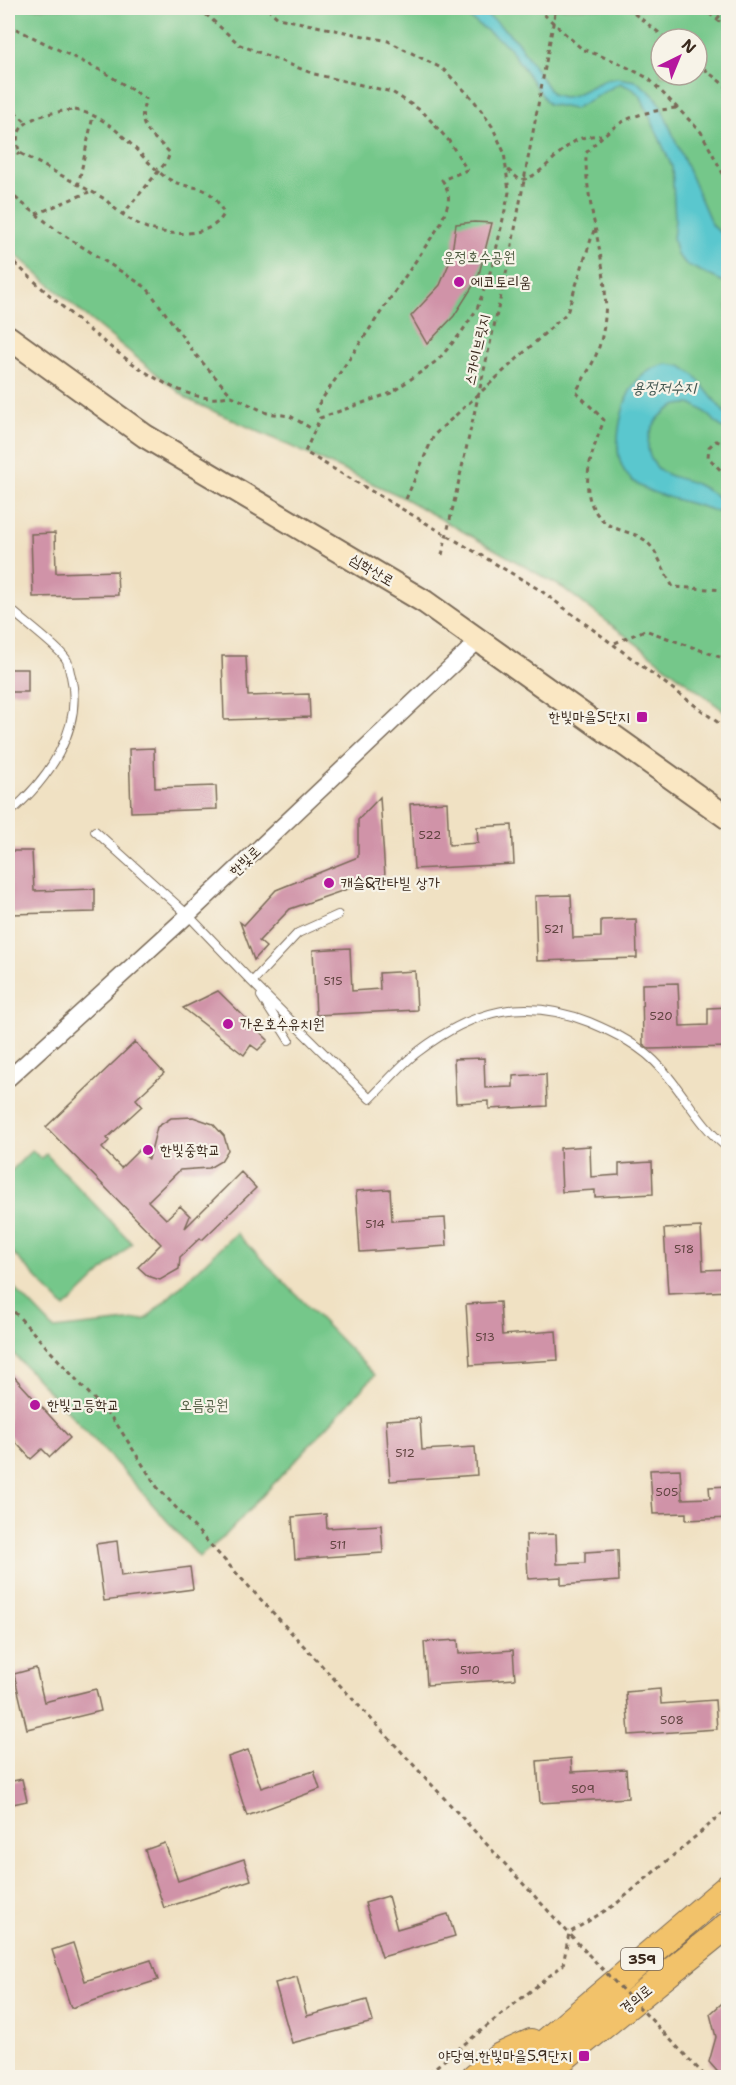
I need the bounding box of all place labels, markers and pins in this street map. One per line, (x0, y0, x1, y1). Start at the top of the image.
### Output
place label: 에코토리움 (471, 272, 531, 292)
marker: 에코토리움 (452, 275, 466, 289)
place label: 한빛마을5단지 (548, 707, 630, 727)
marker: 한빛마을5단지 (635, 710, 649, 724)
place label: 캐슬&칸타빌 상가 (341, 873, 440, 893)
marker: 캐슬&칸타빌 상가 (322, 876, 336, 890)
place label: 가온호수유치원 (240, 1014, 325, 1034)
marker: 가온호수유치원 (221, 1017, 235, 1031)
place label: 한빛중학교 (160, 1140, 220, 1160)
marker: 한빛중학교 (141, 1143, 155, 1157)
place label: 한빛고등학교 (47, 1395, 119, 1415)
marker: 한빛고등학교 (28, 1398, 42, 1412)
place label: 야당역.한빛마을5.9단지 (439, 2046, 572, 2066)
marker: 야당역.한빛마을5.9단지 (577, 2049, 591, 2063)

